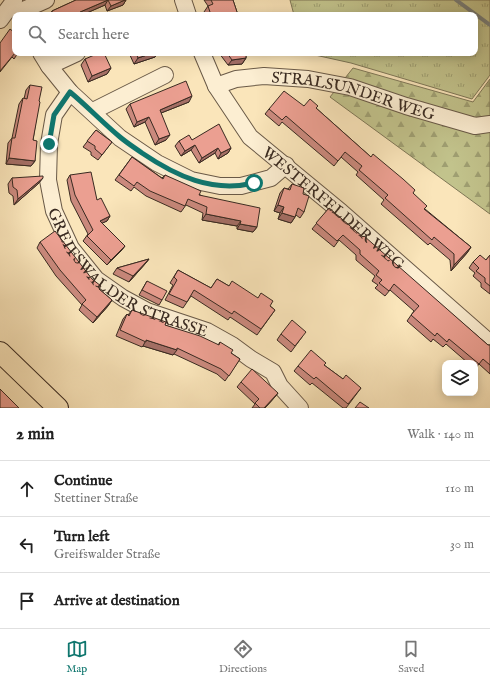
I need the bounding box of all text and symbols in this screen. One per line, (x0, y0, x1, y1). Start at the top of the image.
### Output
search box (12, 12, 478, 56)
icon: search (26, 23, 48, 45)
text: Search here (58, 25, 129, 44)
street label: STRALSUNDER WEG (271, 69, 437, 126)
route end (40, 135, 58, 153)
street label: WESTERFELDER WEG (258, 143, 408, 275)
route start (245, 174, 263, 192)
street label: GREIFSWALDER STRASSE (42, 205, 210, 343)
map controls (442, 360, 478, 396)
button: layers (442, 360, 478, 396)
text: 2 min (16, 424, 54, 445)
text: Walk · 140 m (407, 426, 474, 443)
text: Continue (54, 471, 112, 490)
icon: ahead (16, 478, 38, 500)
text: 110 m (445, 480, 474, 497)
text: Stettiner Straße (54, 490, 138, 507)
text: Turn left (54, 527, 110, 546)
icon: left (16, 534, 38, 556)
text: 30 m (450, 536, 474, 553)
text: Greifswalder Straße (54, 546, 160, 563)
icon: arrive (16, 590, 38, 612)
text: Arrive at destination (54, 591, 180, 610)
tab: Map (66, 638, 88, 676)
tab: Directions (219, 638, 267, 676)
tab: Saved (398, 638, 424, 676)

